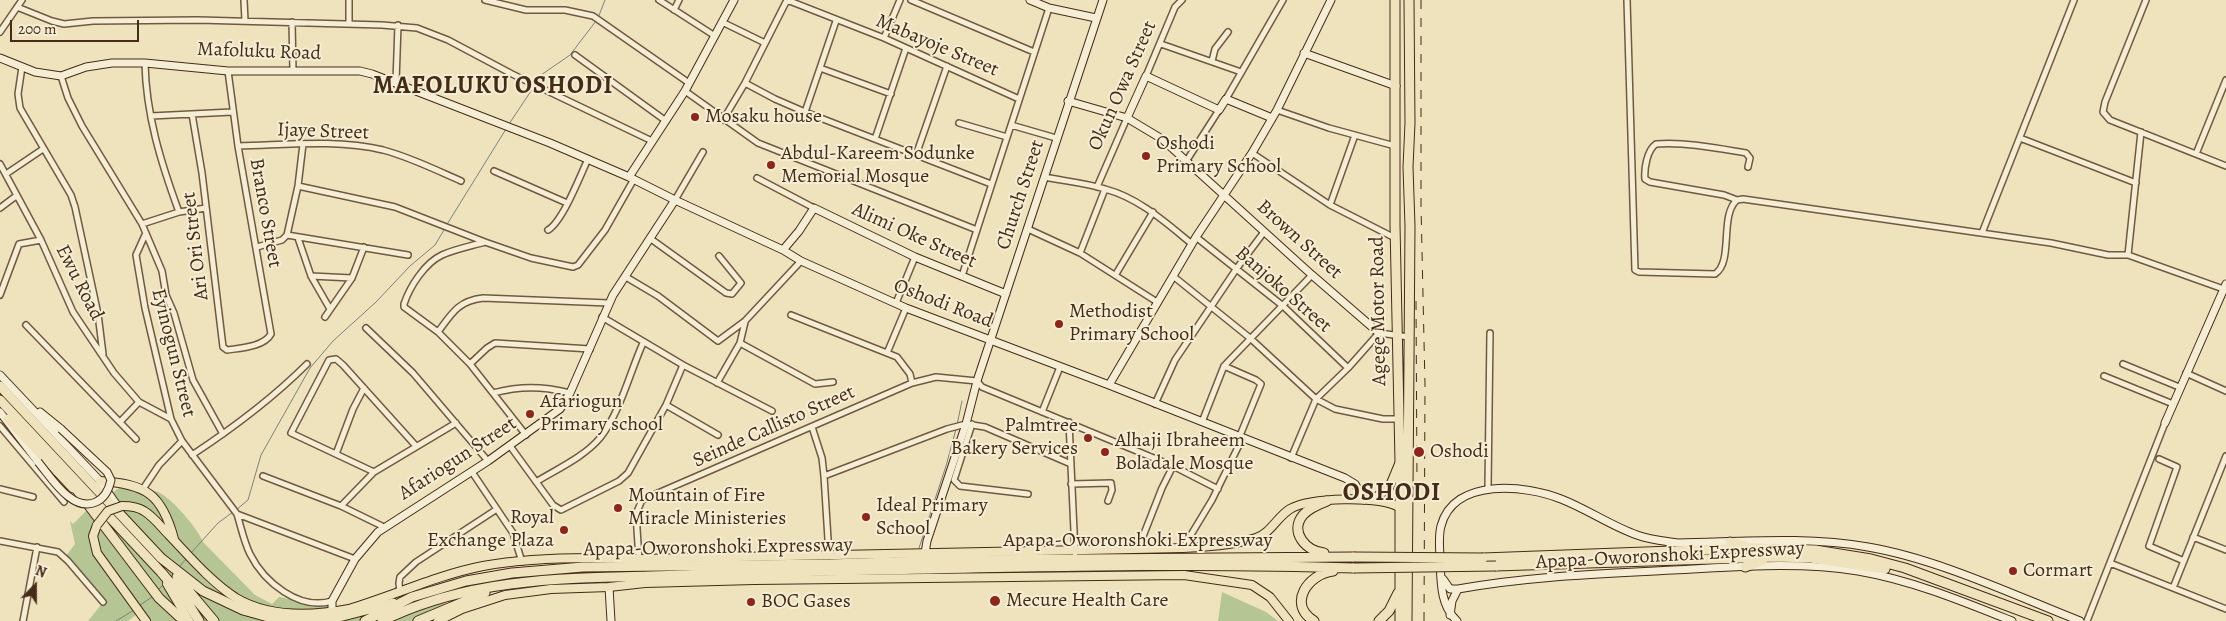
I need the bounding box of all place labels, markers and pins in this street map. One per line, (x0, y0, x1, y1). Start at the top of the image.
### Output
place label: Mosaku house (705, 105, 822, 129)
marker: Mosaku house (689, 111, 701, 123)
place label: Oshodi Primary School (1156, 132, 1281, 179)
place label: Abdul-Kareem Sodunke Memorial Mosque (781, 142, 975, 189)
marker: Oshodi Primary School (1140, 150, 1152, 162)
marker: Abdul-Kareem Sodunke Memorial Mosque (765, 159, 777, 171)
place label: Methodist Primary School (1069, 300, 1194, 347)
marker: Methodist Primary School (1053, 318, 1065, 330)
place label: Afariogun Primary school (540, 390, 663, 437)
marker: Afariogun Primary school (524, 408, 536, 420)
place label: Palmtree Bakery Services (951, 414, 1078, 461)
place label: Alhaji Ibraheem Boladale Mosque (1115, 429, 1253, 476)
marker: Palmtree Bakery Services (1082, 432, 1094, 444)
place label: Oshodi (1430, 440, 1489, 464)
marker: Oshodi (1412, 445, 1426, 459)
marker: Alhaji Ibraheem Boladale Mosque (1099, 446, 1111, 458)
place label: Mountain of Fire Miracle Ministeries (628, 484, 786, 531)
place label: Ideal Primary School (876, 494, 988, 541)
marker: Mountain of Fire Miracle Ministeries (612, 502, 624, 514)
place label: Royal Exchange Plaza (427, 506, 554, 553)
marker: Ideal Primary School (860, 511, 872, 523)
marker: Royal Exchange Plaza (558, 524, 570, 536)
place label: Cormart (2023, 559, 2093, 583)
marker: Cormart (2007, 565, 2019, 577)
place label: Mecure Health Care (1006, 589, 1169, 613)
place label: BOC Gases (761, 590, 851, 614)
marker: Mecure Health Care (988, 594, 1002, 608)
marker: BOC Gases (745, 596, 757, 608)

